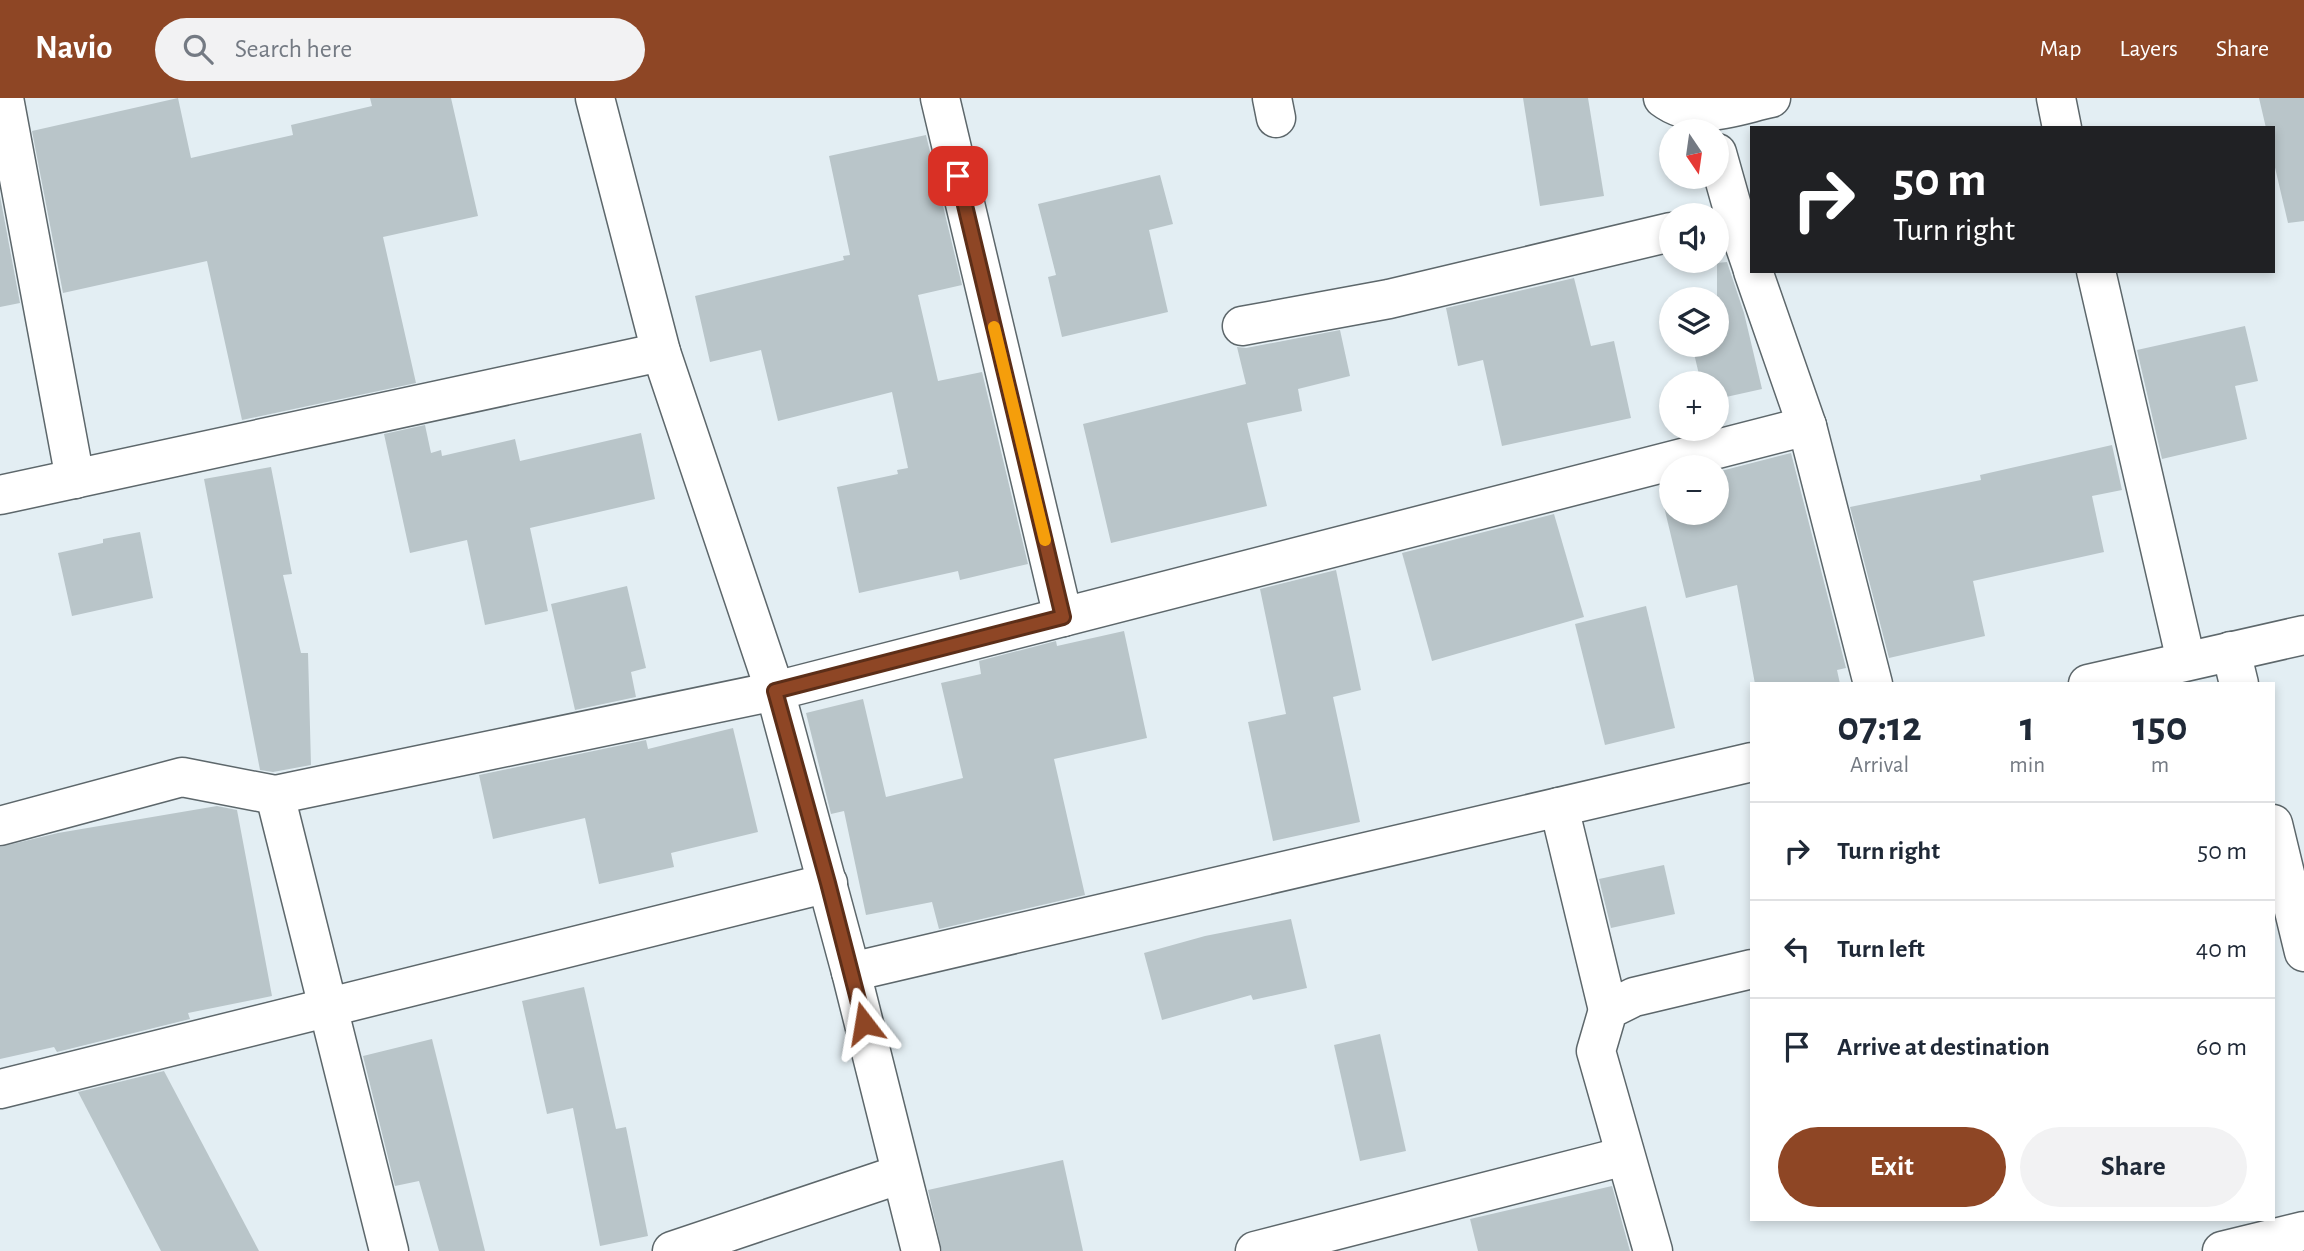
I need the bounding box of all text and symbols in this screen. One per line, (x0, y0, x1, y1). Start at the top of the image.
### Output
search box (155, 18, 645, 81)
icon: search (179, 30, 217, 68)
text: Navio (35, 32, 113, 65)
text: Search here (235, 36, 352, 62)
text: Map (2039, 37, 2081, 61)
text: Layers (2119, 37, 2178, 61)
text: Share (2216, 37, 2269, 61)
north arrow (1659, 119, 1729, 189)
map controls (1659, 119, 1729, 525)
pin (928, 146, 988, 206)
icon: right (1778, 154, 1869, 245)
text: 50 m (1893, 156, 1987, 205)
icon: arrive (939, 157, 977, 195)
button: sound (1659, 203, 1729, 273)
text: Turn right (1893, 214, 2015, 246)
button: layers (1659, 287, 1729, 357)
button: + (1659, 371, 1729, 441)
button: − (1659, 455, 1729, 525)
text: 07:12 (1837, 706, 1922, 748)
text: 1 (2020, 706, 2035, 748)
text: 150 (2132, 706, 2188, 748)
text: Arrival (1850, 754, 1909, 777)
text: min (2009, 754, 2045, 777)
text: m (2151, 754, 2169, 777)
icon: right (1778, 832, 1816, 870)
text: Turn right (1837, 838, 1940, 864)
text: 50 m (2197, 838, 2247, 864)
icon: left (1778, 930, 1816, 968)
text: Turn left (1837, 936, 1925, 962)
text: 40 m (2196, 936, 2247, 962)
position arrow (827, 986, 901, 1060)
icon: arrive (1778, 1028, 1816, 1066)
text: Arrive at destination (1837, 1034, 2050, 1060)
text: 60 m (2196, 1034, 2247, 1060)
button: Exit (1778, 1127, 2006, 1207)
button: Share (2020, 1127, 2247, 1207)

